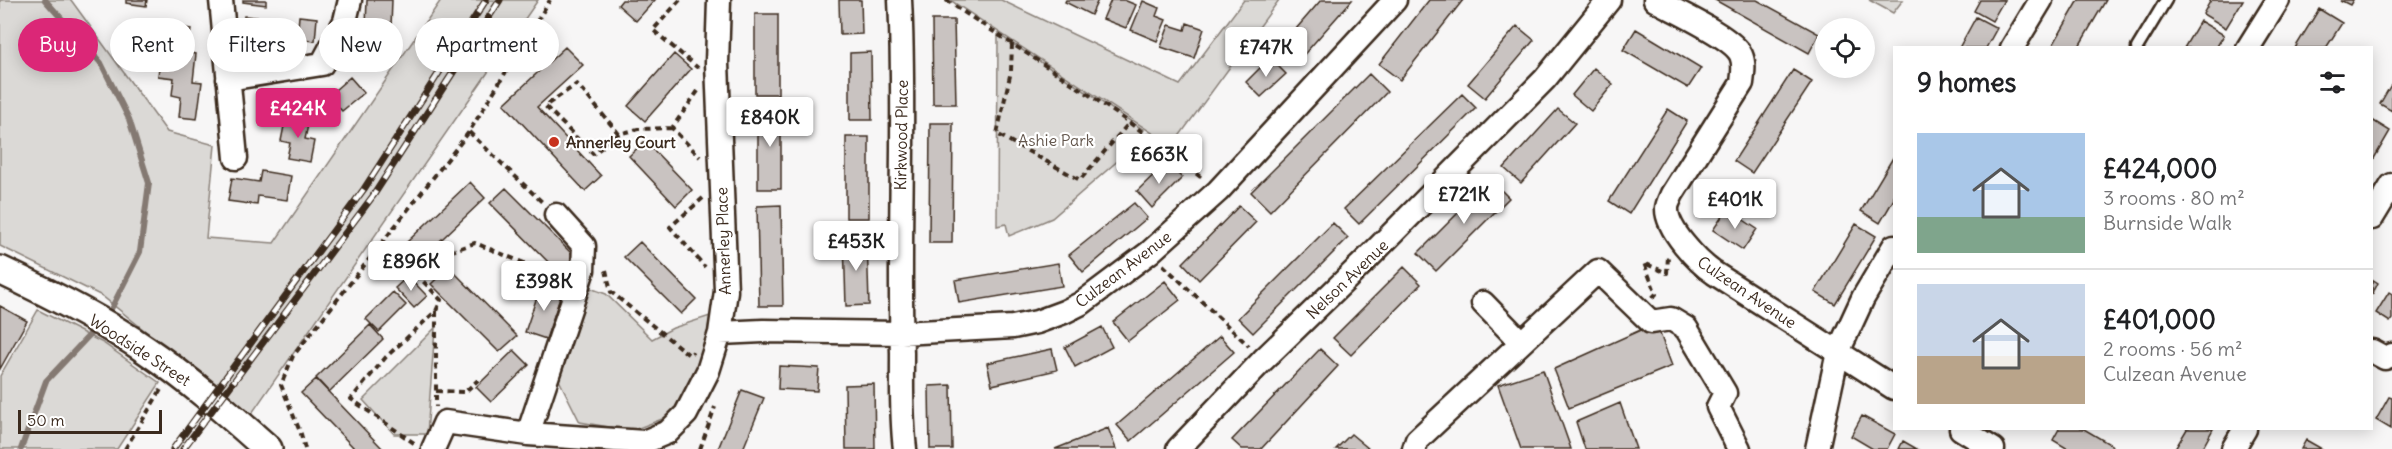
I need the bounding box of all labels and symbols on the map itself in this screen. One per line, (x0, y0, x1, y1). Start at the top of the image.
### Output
pin: £747K (1224, 27, 1308, 78)
street label: Kirkwood Place (890, 79, 912, 191)
pin: £424K (256, 88, 340, 139)
pin: £840K (728, 97, 812, 148)
park label: Ashie Park (1018, 130, 1094, 150)
place label: Annerley Court (566, 132, 676, 153)
pin: £663K (1117, 134, 1201, 185)
marker: Annerley Court (547, 135, 561, 149)
pin: £721K (1422, 174, 1506, 225)
pin: £401K (1693, 179, 1777, 230)
street label: Annerley Place (711, 187, 735, 295)
pin: £453K (814, 221, 898, 272)
street label: Culzean Avenue (1071, 226, 1175, 312)
street label: Nelson Avenue (1302, 235, 1392, 323)
pin: £896K (369, 241, 453, 292)
street label: Culzean Avenue (1694, 252, 1800, 332)
pin: £398K (502, 261, 586, 312)
street label: Woodside Street (86, 310, 195, 390)
scale bar (18, 407, 162, 434)

